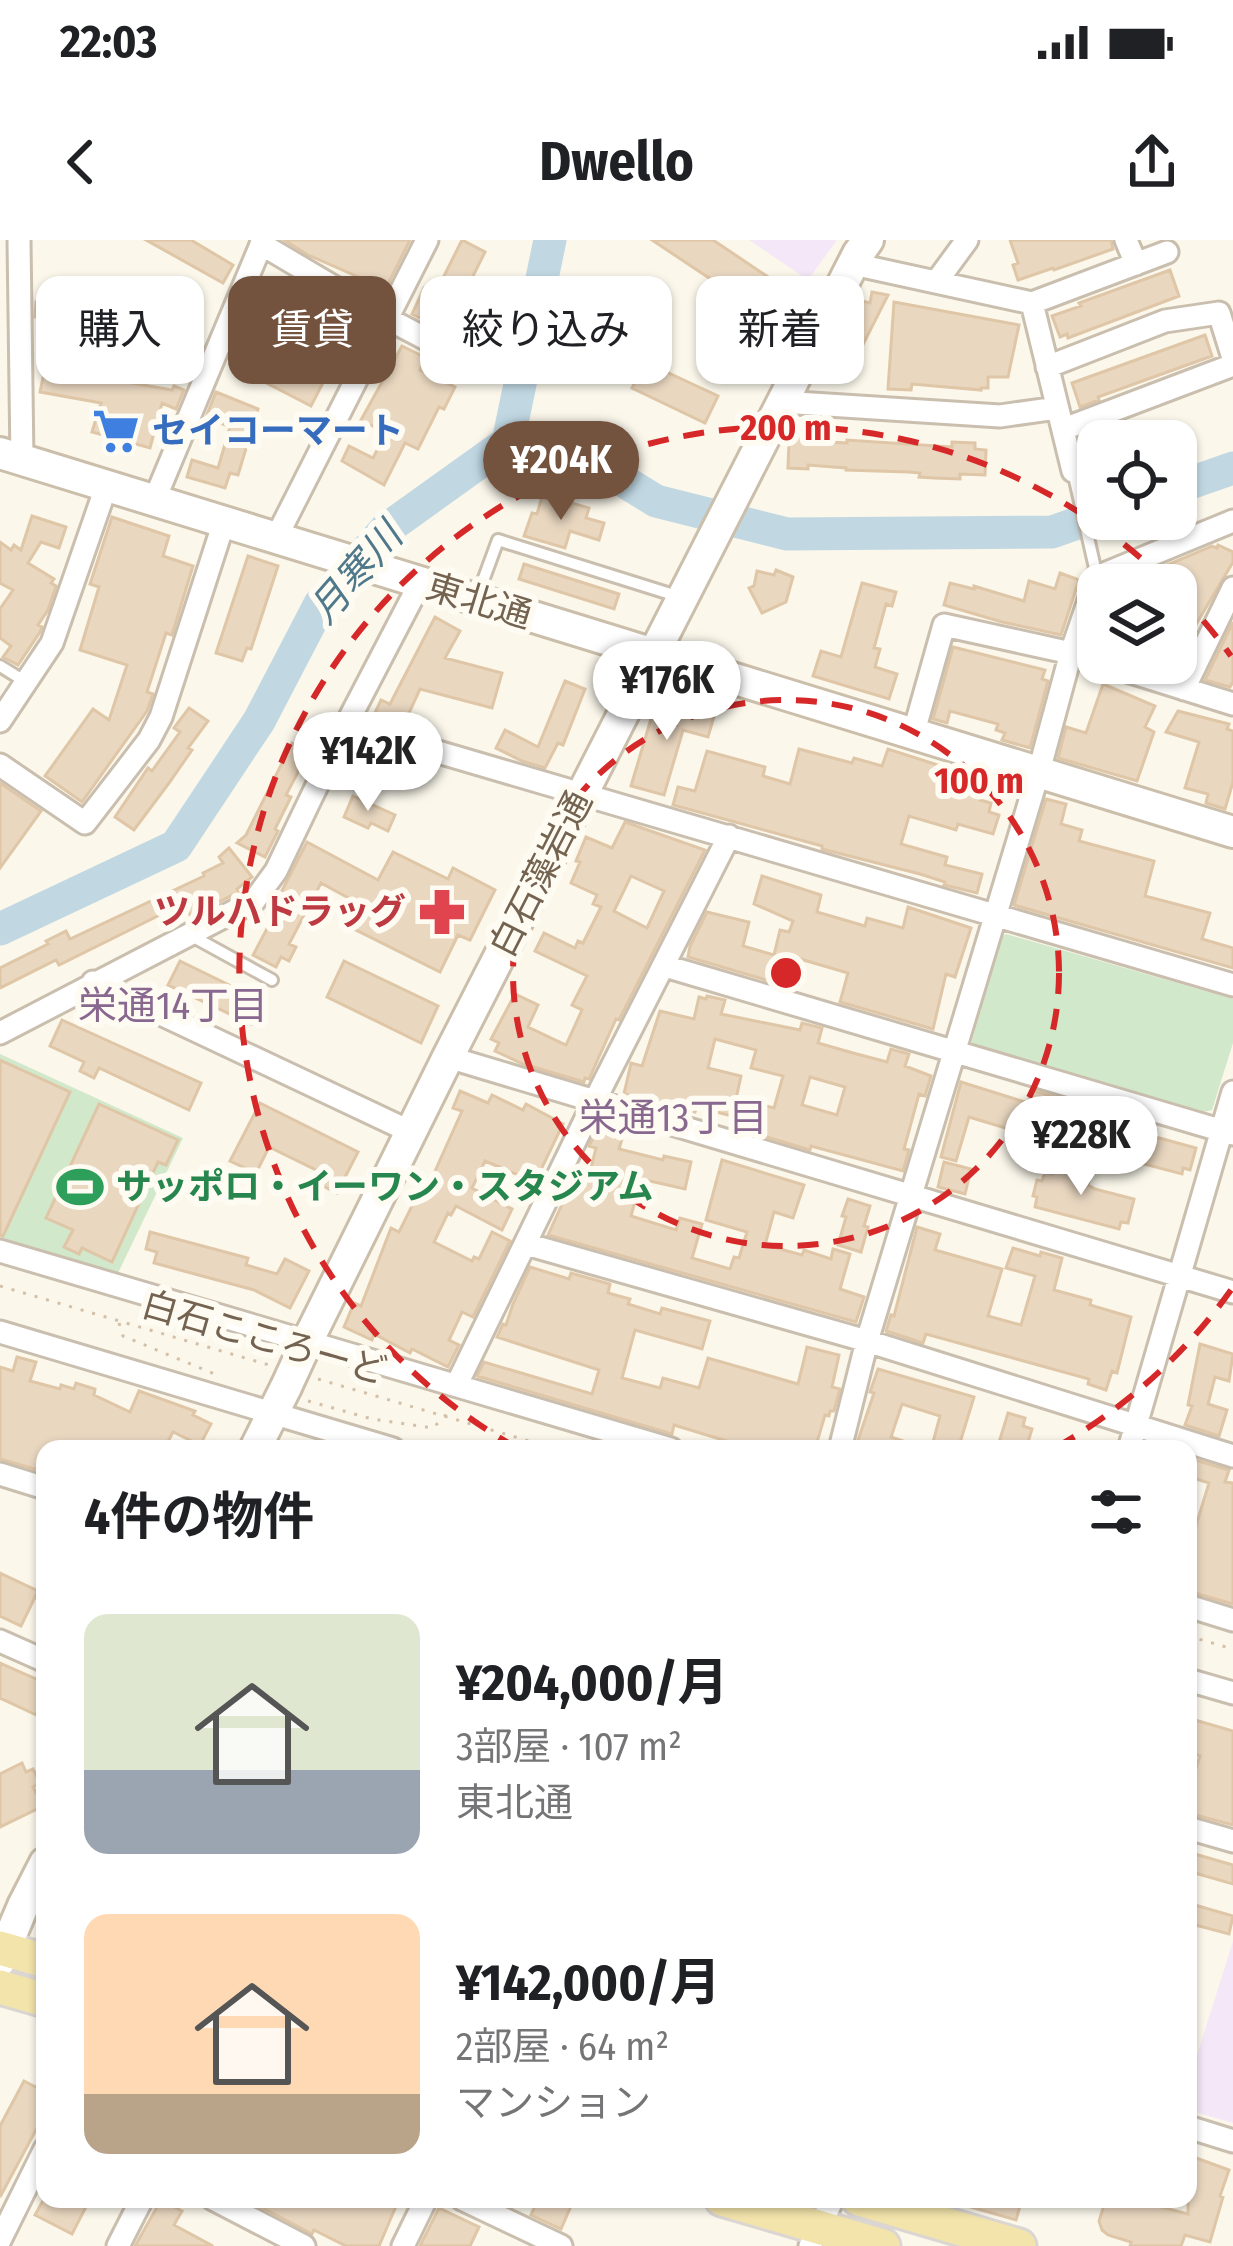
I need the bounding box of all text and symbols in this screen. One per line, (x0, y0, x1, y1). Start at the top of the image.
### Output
text: 22:03 (60, 15, 157, 69)
icon: back (48, 129, 114, 195)
icon: share (1119, 129, 1185, 195)
text: Dwello (539, 130, 694, 194)
chip: 購入 (36, 276, 204, 384)
chip: 賃貸 (228, 276, 396, 384)
chip: 絞り込み (420, 276, 672, 384)
chip: 新着 (696, 276, 864, 384)
supermarket icon: セイコーマート (91, 406, 141, 456)
text: 200 m (740, 406, 831, 450)
place label: セイコーマート (152, 409, 404, 453)
map controls (1077, 420, 1197, 684)
button: locate (1077, 420, 1197, 540)
pin: ¥204K (477, 421, 645, 523)
text: ¥204K (510, 437, 612, 483)
water label: 月寒川 (300, 511, 414, 632)
street label: 東北通 (421, 564, 537, 638)
button: layers (1077, 564, 1197, 684)
pin: ¥176K (583, 641, 751, 743)
text: ¥176K (620, 657, 714, 703)
pin: ¥142K (284, 712, 452, 814)
text: ¥142K (320, 728, 416, 774)
text: 100 m (934, 759, 1024, 803)
street label: 白石藻岩通 (481, 784, 601, 964)
pharmacy icon: ツルハドラッグ (417, 887, 467, 937)
place label: ツルハドラッグ (154, 890, 406, 934)
centre of rings (765, 952, 807, 994)
district label: 栄通14丁目 (78, 983, 268, 1029)
district label: 栄通13丁目 (579, 1095, 767, 1141)
pin: ¥228K (997, 1096, 1165, 1198)
text: ¥228K (1032, 1112, 1130, 1158)
sports icon: サッポロ・イーワン・スタジアム (55, 1162, 105, 1212)
place label: サッポロ・イーワン・スタジアム (116, 1165, 653, 1209)
street label: 白石こころーど (137, 1282, 391, 1394)
icon: filters (1083, 1479, 1149, 1545)
text: 4件の物件 (84, 1486, 314, 1548)
text: ¥204,000/月 (456, 1652, 729, 1714)
icon: home (180, 1662, 324, 1806)
text: 3部屋 · 107 m² (456, 1724, 682, 1770)
text: 東北通 (456, 1780, 573, 1826)
text: ¥142,000/月 (456, 1952, 721, 2014)
icon: home (180, 1962, 324, 2106)
text: 2部屋 · 64 m² (456, 2024, 669, 2070)
text: マンション (456, 2080, 651, 2126)

